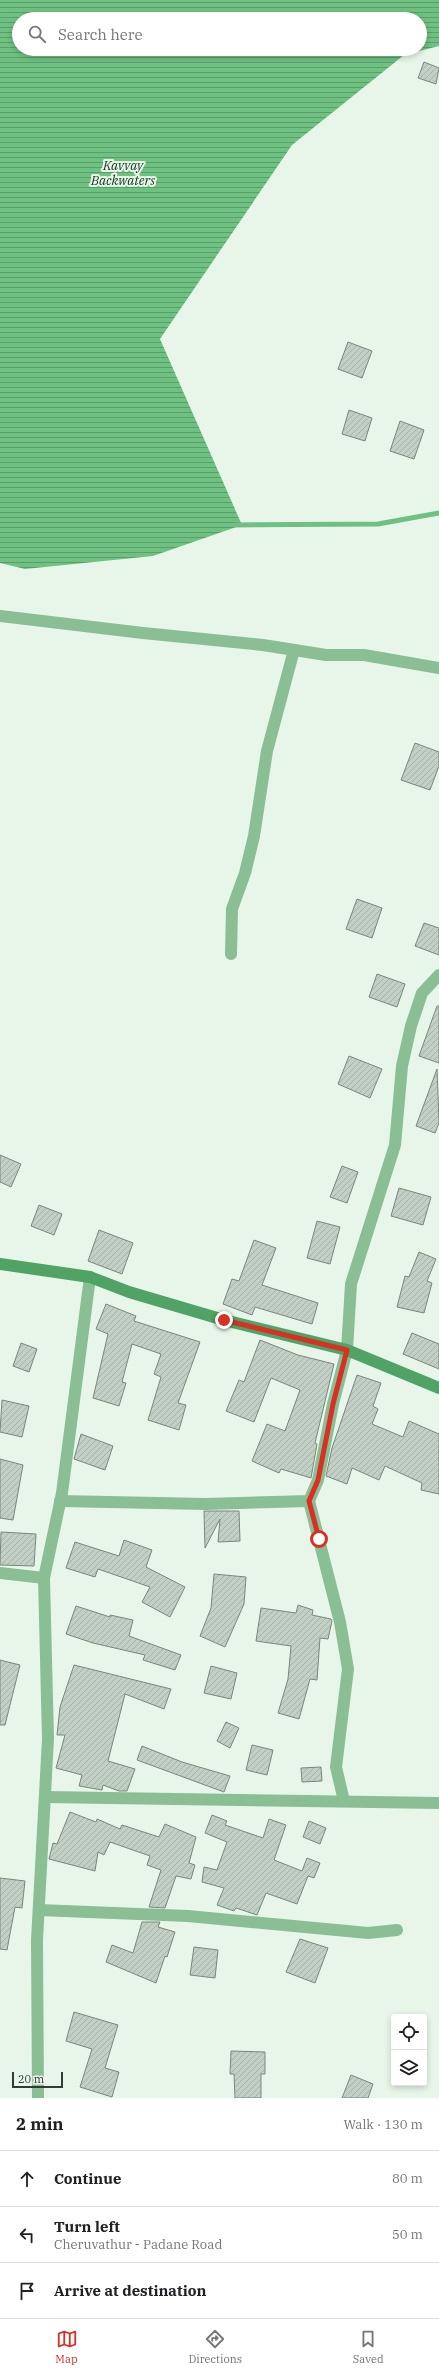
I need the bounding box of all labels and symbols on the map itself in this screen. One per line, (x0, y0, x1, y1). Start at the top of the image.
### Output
water label: Kavvay Backwaters (90, 157, 155, 189)
route end (215, 1311, 233, 1329)
route start (310, 1530, 328, 1548)
scale bar (12, 2070, 63, 2089)

